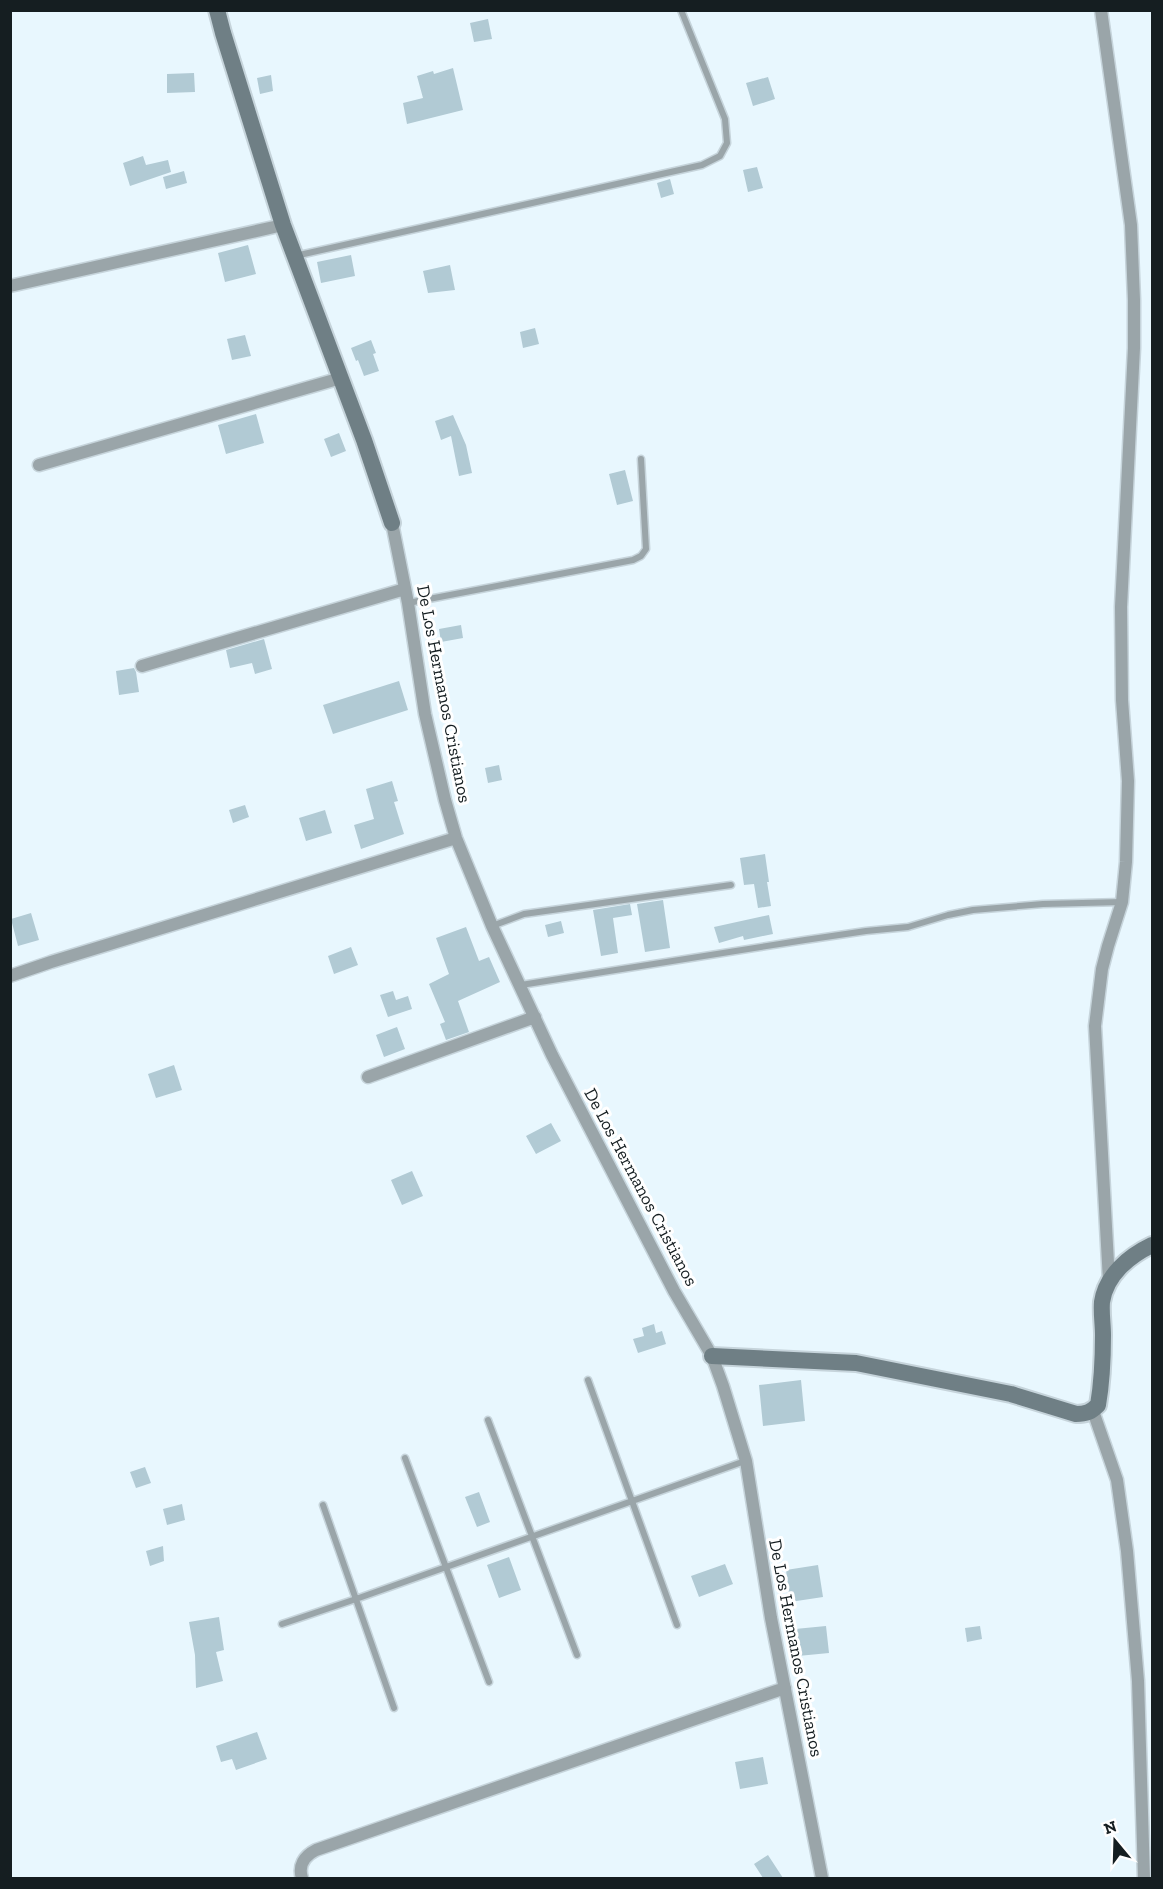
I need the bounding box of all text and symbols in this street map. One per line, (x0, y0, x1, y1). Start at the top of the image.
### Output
street label: De Los Hermanos Cristianos (412, 583, 476, 805)
street label: De Los Hermanos Cristianos (579, 1084, 703, 1290)
street label: De Los Hermanos Cristianos (764, 1537, 828, 1759)
north arrow (1085, 1811, 1145, 1871)
text: N (1101, 1816, 1119, 1838)

